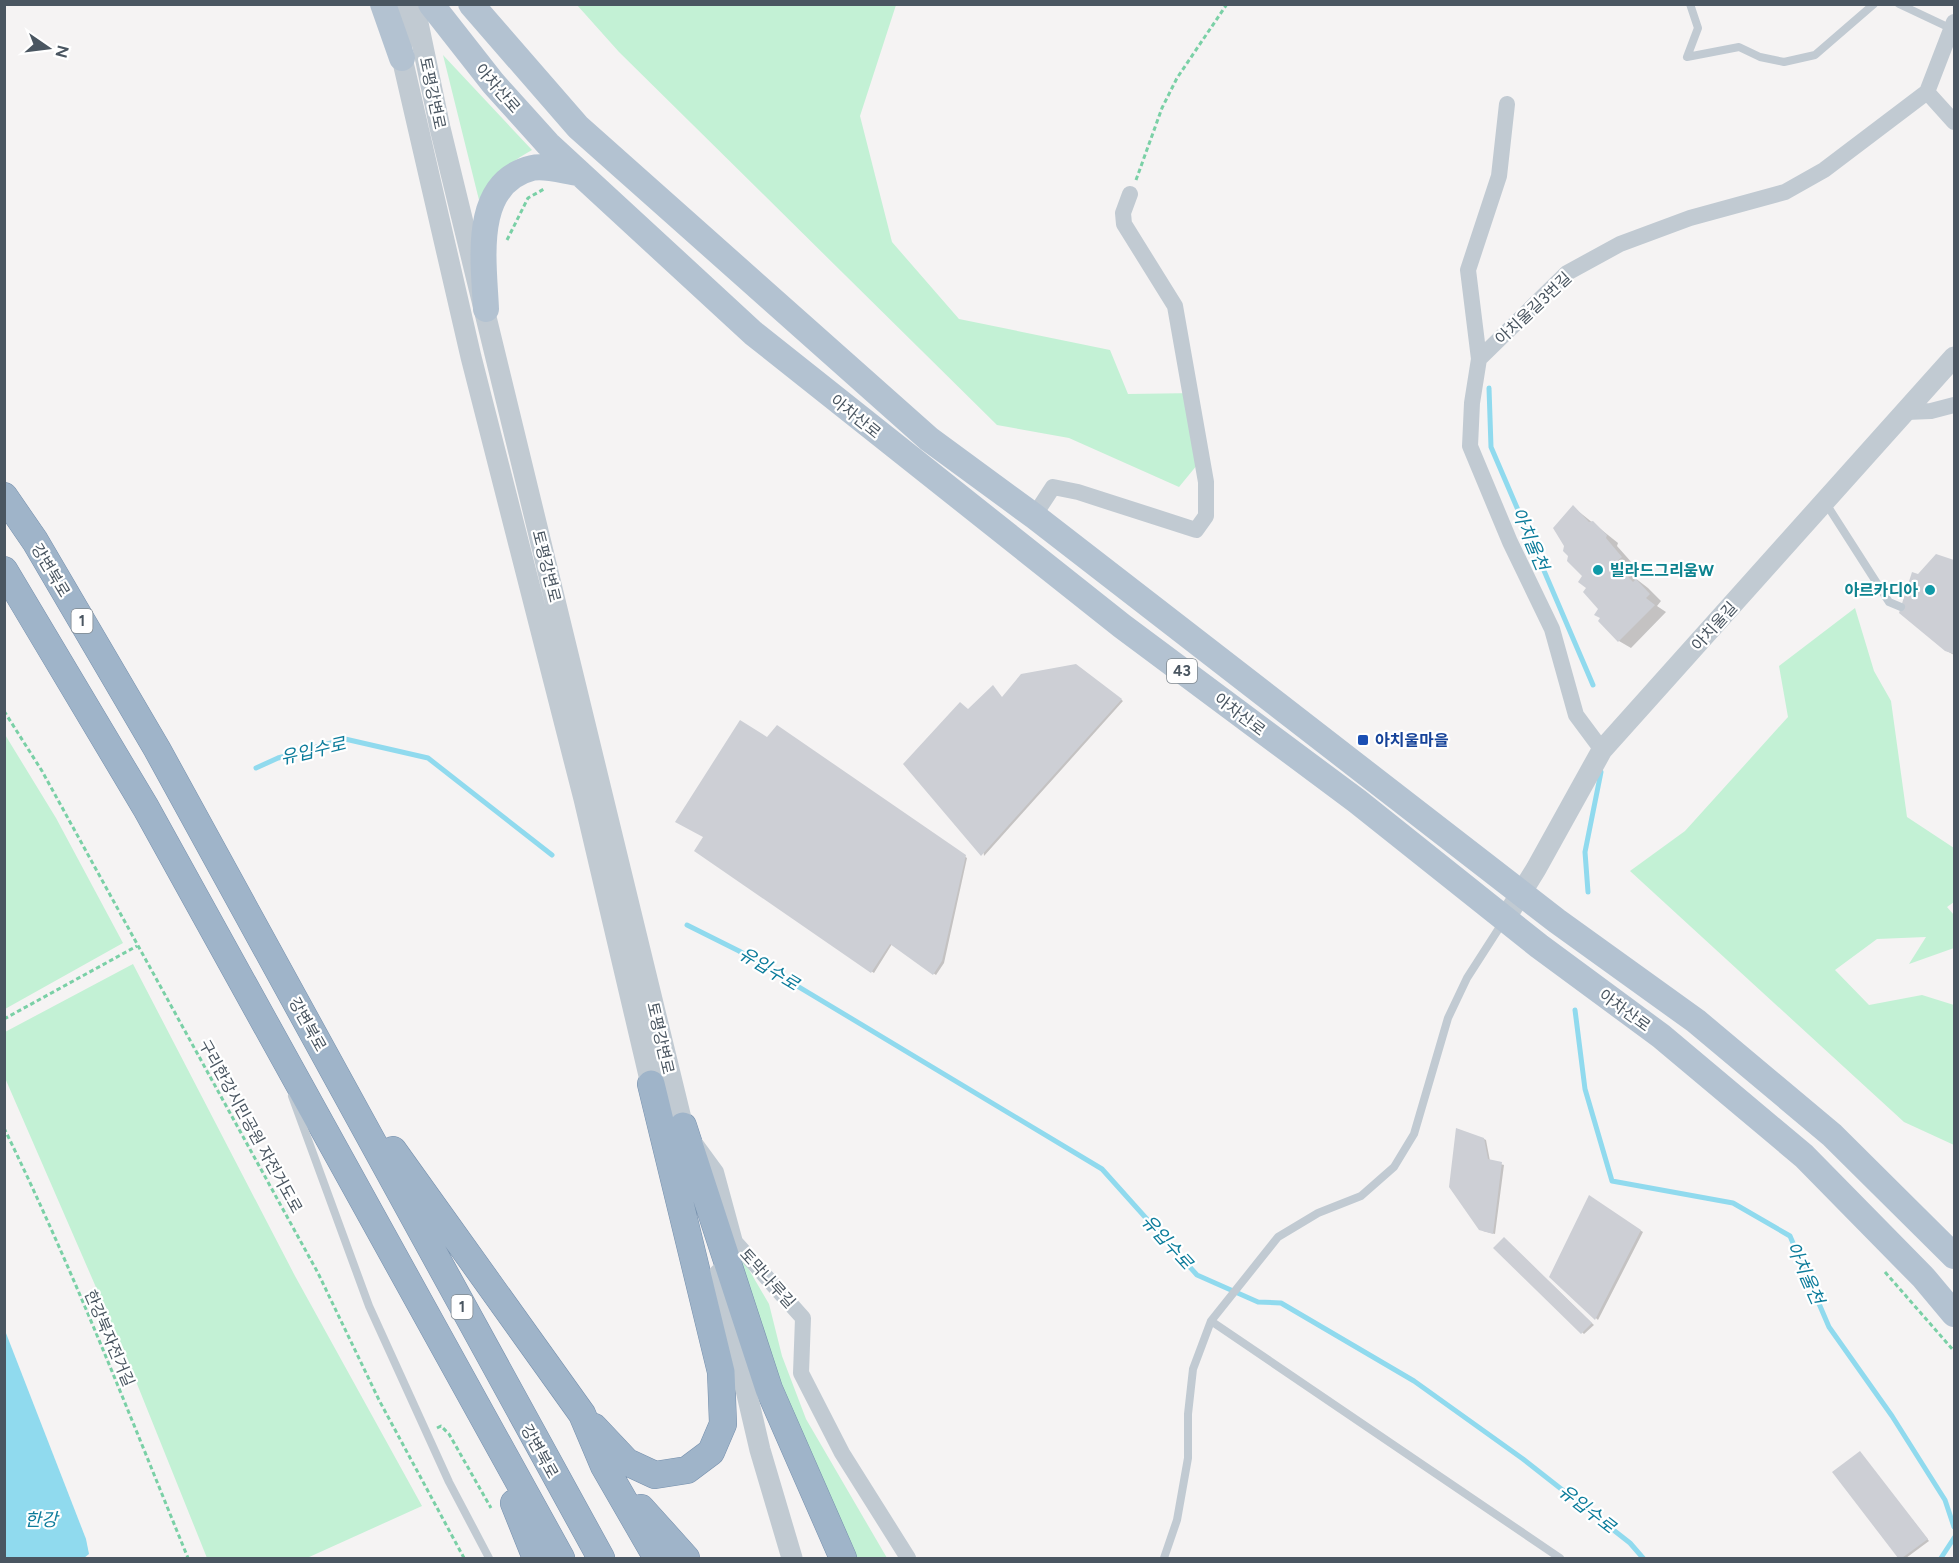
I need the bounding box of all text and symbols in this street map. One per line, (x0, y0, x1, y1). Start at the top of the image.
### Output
north arrow (18, 18, 78, 78)
text: N (51, 43, 73, 60)
street label: 토평강변로 (416, 55, 450, 131)
street label: 아차산로 (471, 60, 524, 117)
street label: 아치울길3번길 (1491, 268, 1575, 348)
street label: 아차산로 (827, 390, 885, 442)
water label: 아치울천 (1507, 504, 1554, 576)
street label: 토평강변로 (528, 528, 565, 604)
street label: 강변북로 (27, 540, 74, 601)
place label: 빌라드그리움W (1610, 561, 1714, 580)
marker: 빌라드그리움W (1591, 563, 1605, 577)
place label: 아르카디아 (1844, 581, 1918, 600)
marker: 아르카디아 (1923, 583, 1937, 597)
street label: 아치울길 (1688, 598, 1741, 655)
road number: 1 (72, 609, 92, 633)
road number: 43 (1167, 659, 1197, 683)
street label: 아차산로 (1210, 689, 1269, 740)
place label: 아치울마을 (1375, 731, 1449, 750)
water label: 유입수로 (278, 733, 349, 769)
marker: 아치울마을 (1356, 733, 1370, 747)
water label: 유입수로 (735, 943, 804, 996)
street label: 아차산로 (1595, 985, 1654, 1036)
street label: 강변북로 (285, 994, 330, 1055)
street label: 토평강변로 (643, 1000, 678, 1076)
street label: 구리한강시민공원 자전거도로 (195, 1036, 306, 1217)
water label: 유입수로 (1137, 1210, 1198, 1275)
water label: 아치울천 (1781, 1238, 1830, 1310)
street label: 토막나루길 (736, 1245, 799, 1312)
street label: 한강북자전거길 (81, 1287, 138, 1389)
road number: 1 (452, 1295, 472, 1319)
street label: 강변북로 (517, 1421, 562, 1482)
water label: 유입수로 (1554, 1480, 1621, 1539)
water label: 한강 (24, 1509, 60, 1531)

